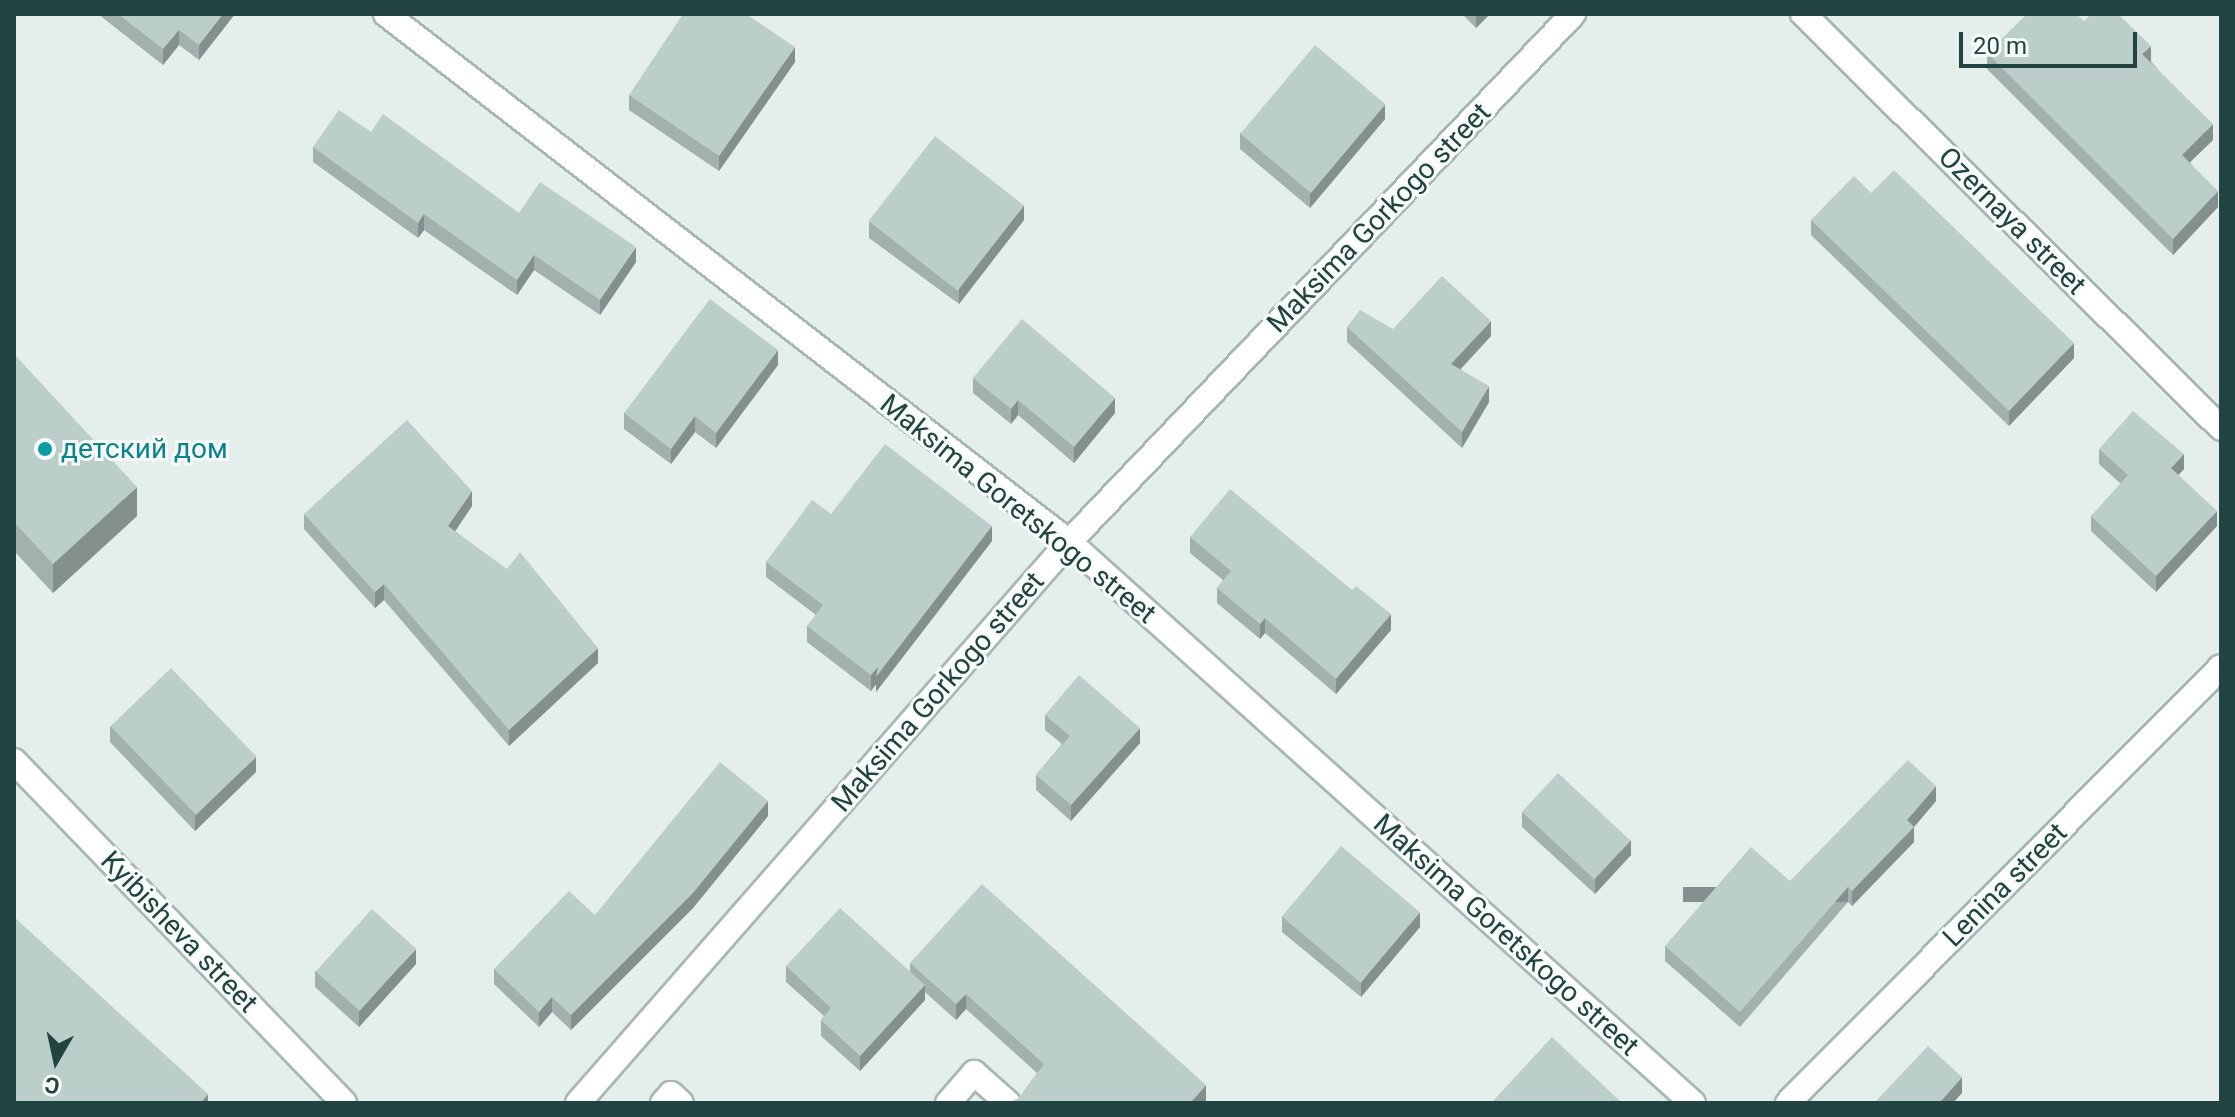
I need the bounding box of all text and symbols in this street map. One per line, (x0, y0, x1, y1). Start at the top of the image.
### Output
scale bar (1963, 16, 2141, 66)
text: 20 m (1973, 32, 2027, 60)
street label: Maksima Gorkogo street (1260, 96, 1498, 340)
street label: Ozernaya street (1931, 140, 2093, 302)
street label: Maksima Goretskogo street (873, 387, 1163, 631)
place label: детский дом (61, 432, 228, 466)
marker: детский дом (36, 440, 54, 458)
street label: Maksima Gorkogo street (825, 565, 1051, 819)
street label: Maksima Goretskogo street (1367, 807, 1645, 1063)
street label: Lenina street (1936, 816, 2074, 954)
street label: Kyibisheva street (93, 844, 265, 1020)
north arrow (16, 1021, 96, 1101)
text: С (43, 1072, 61, 1099)

